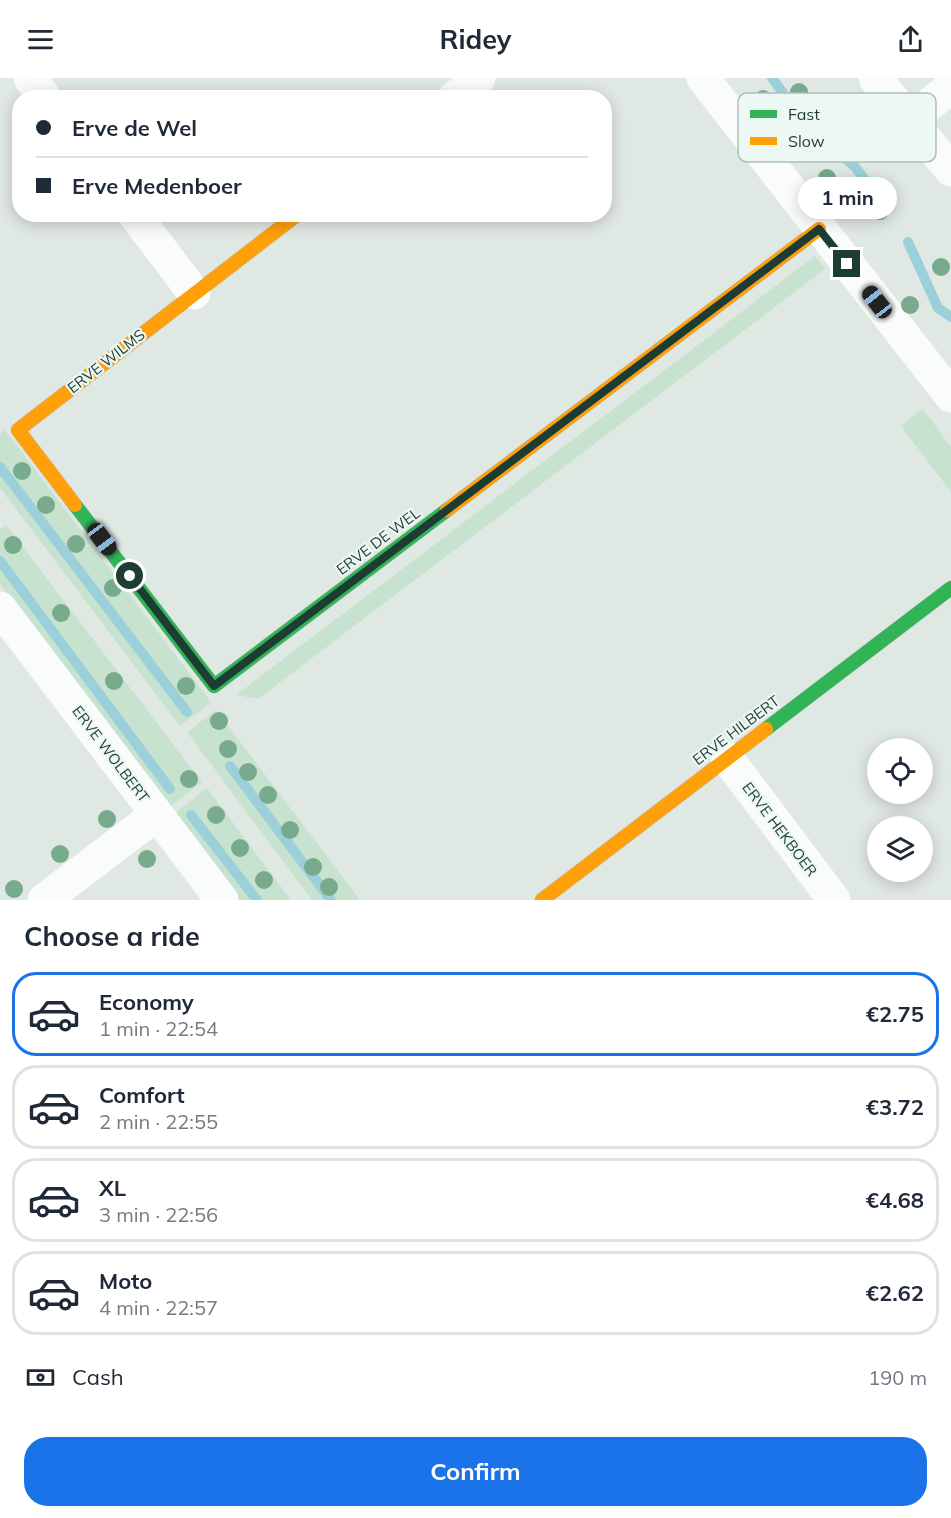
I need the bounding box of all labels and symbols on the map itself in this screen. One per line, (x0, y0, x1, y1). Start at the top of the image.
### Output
legend (738, 93, 936, 162)
text: Fast (788, 104, 820, 124)
text: Slow (788, 131, 825, 151)
callout: 1 min (798, 177, 896, 219)
route end (833, 250, 860, 277)
car (859, 282, 895, 322)
street label: ERVE WILMS (63, 325, 149, 397)
street label: ERVE DE WEL (332, 503, 424, 579)
car (84, 519, 120, 559)
route start (116, 562, 143, 589)
street label: ERVE HILBERT (689, 691, 783, 769)
street label: ERVE WOLBERT (68, 702, 154, 806)
street label: ERVE HEKBOER (738, 778, 822, 880)

